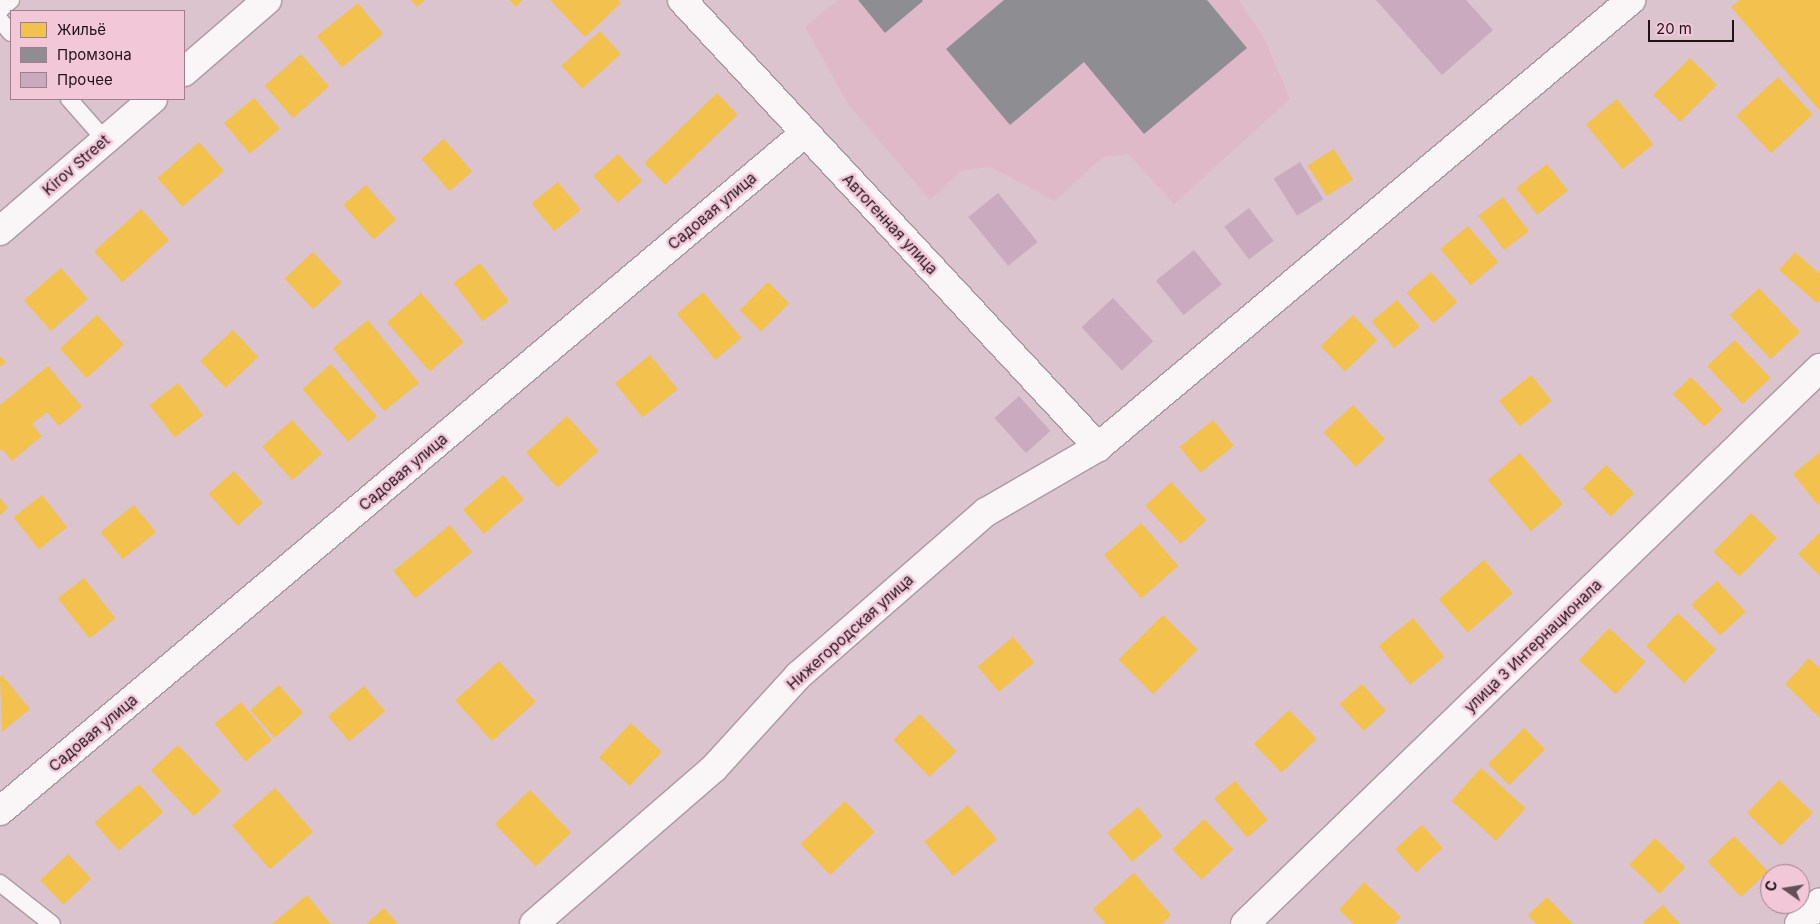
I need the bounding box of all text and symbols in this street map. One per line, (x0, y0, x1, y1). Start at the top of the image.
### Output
legend (10, 10, 185, 100)
scale bar (1650, 10, 1736, 42)
text: 20 m (1656, 19, 1692, 38)
text: Жильё (57, 20, 106, 39)
text: Промзона (57, 45, 132, 64)
text: Прочее (57, 70, 113, 89)
street label: Kirov Street (39, 131, 113, 199)
street label: Садовая улица (664, 169, 760, 253)
street label: Автогенная улица (839, 170, 941, 278)
street label: Садовая улица (355, 430, 451, 514)
street label: Нижегородская улица (783, 571, 917, 693)
street label: улица 3 Интернационала (1461, 576, 1605, 716)
street label: Садовая улица (45, 691, 141, 775)
north arrow (1760, 864, 1810, 914)
text: С (1761, 879, 1780, 893)

